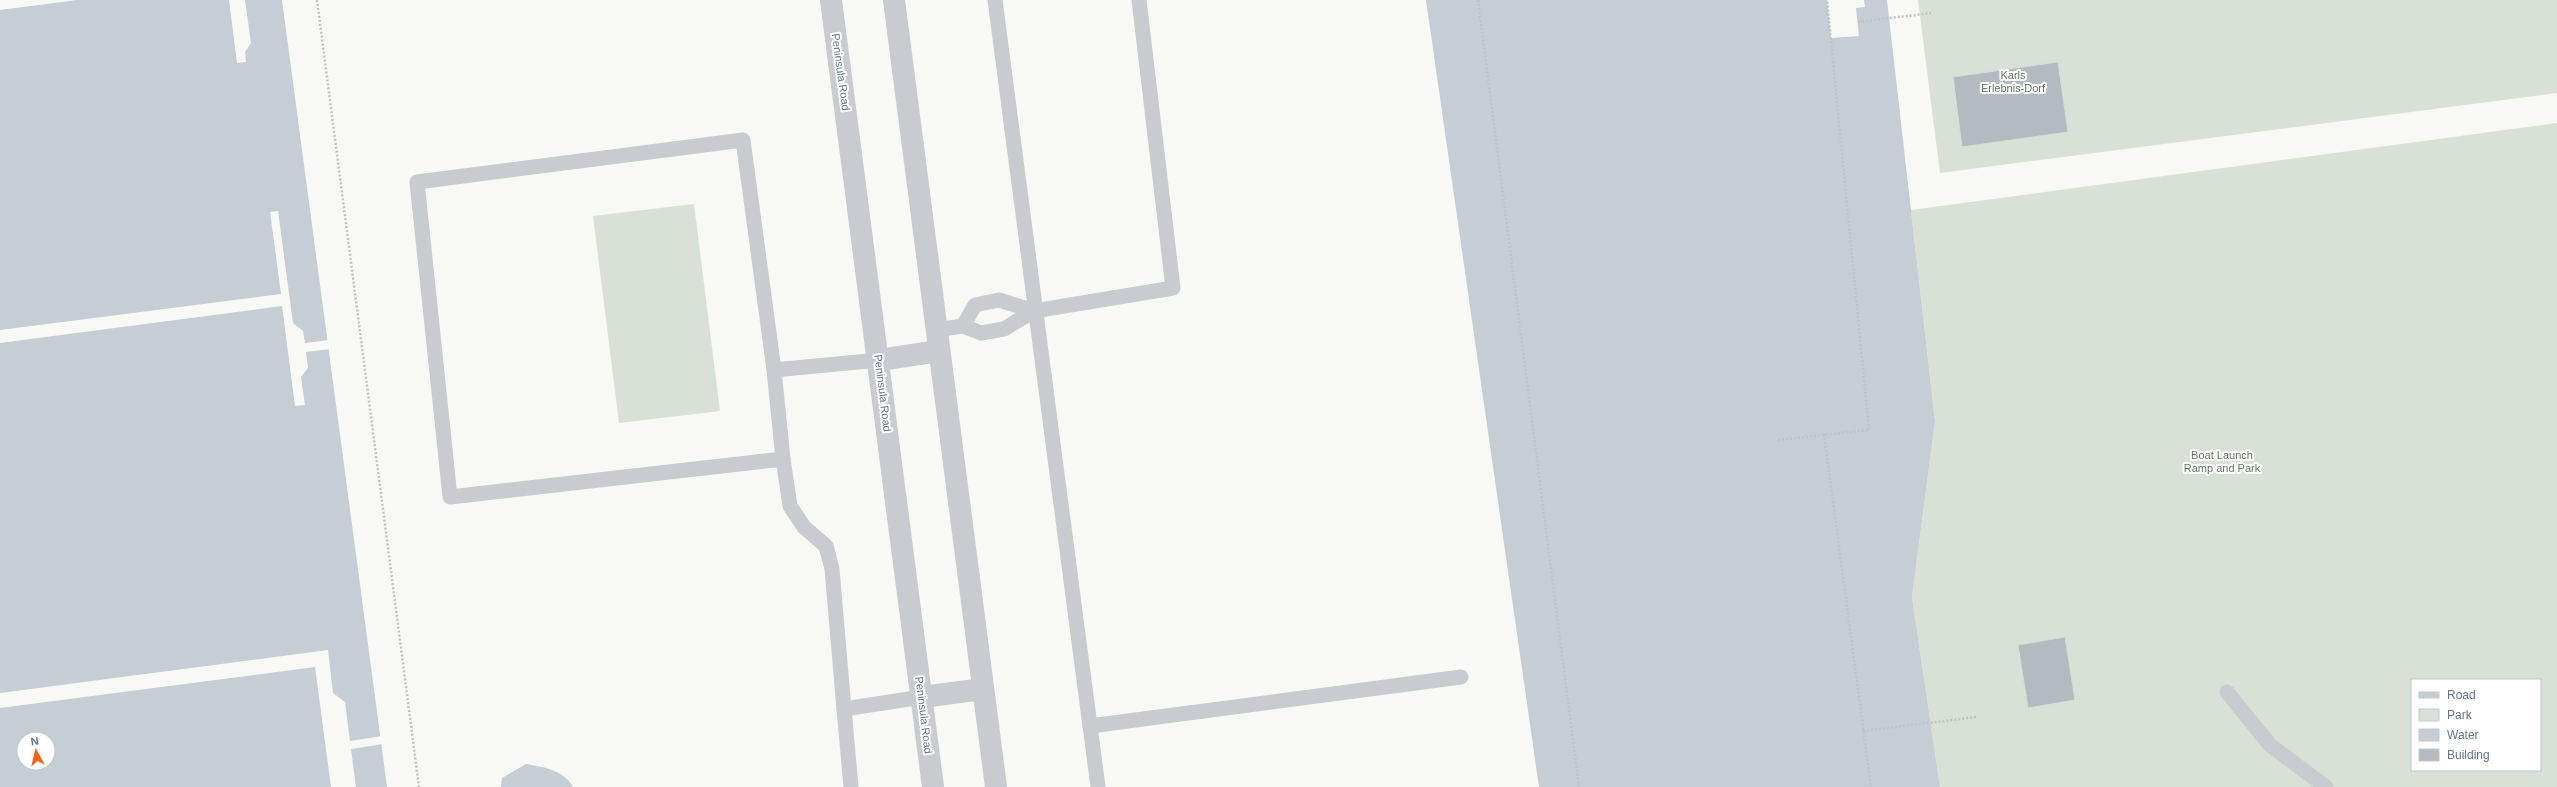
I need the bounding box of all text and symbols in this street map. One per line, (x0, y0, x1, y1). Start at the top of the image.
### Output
street label: Peninsula Road (830, 33, 852, 111)
park label: Karls Erlebnis-Dorf (1981, 69, 2046, 94)
street label: Peninsula Road (872, 354, 894, 432)
park label: Boat Launch Ramp and Park (2184, 449, 2261, 474)
street label: Peninsula Road (913, 676, 935, 754)
legend (2411, 679, 2541, 771)
text: Road (2447, 688, 2476, 702)
text: Park (2447, 708, 2473, 722)
text: Water (2447, 728, 2479, 742)
north arrow (16, 731, 56, 771)
text: N (30, 735, 39, 748)
text: Building (2447, 748, 2490, 762)

